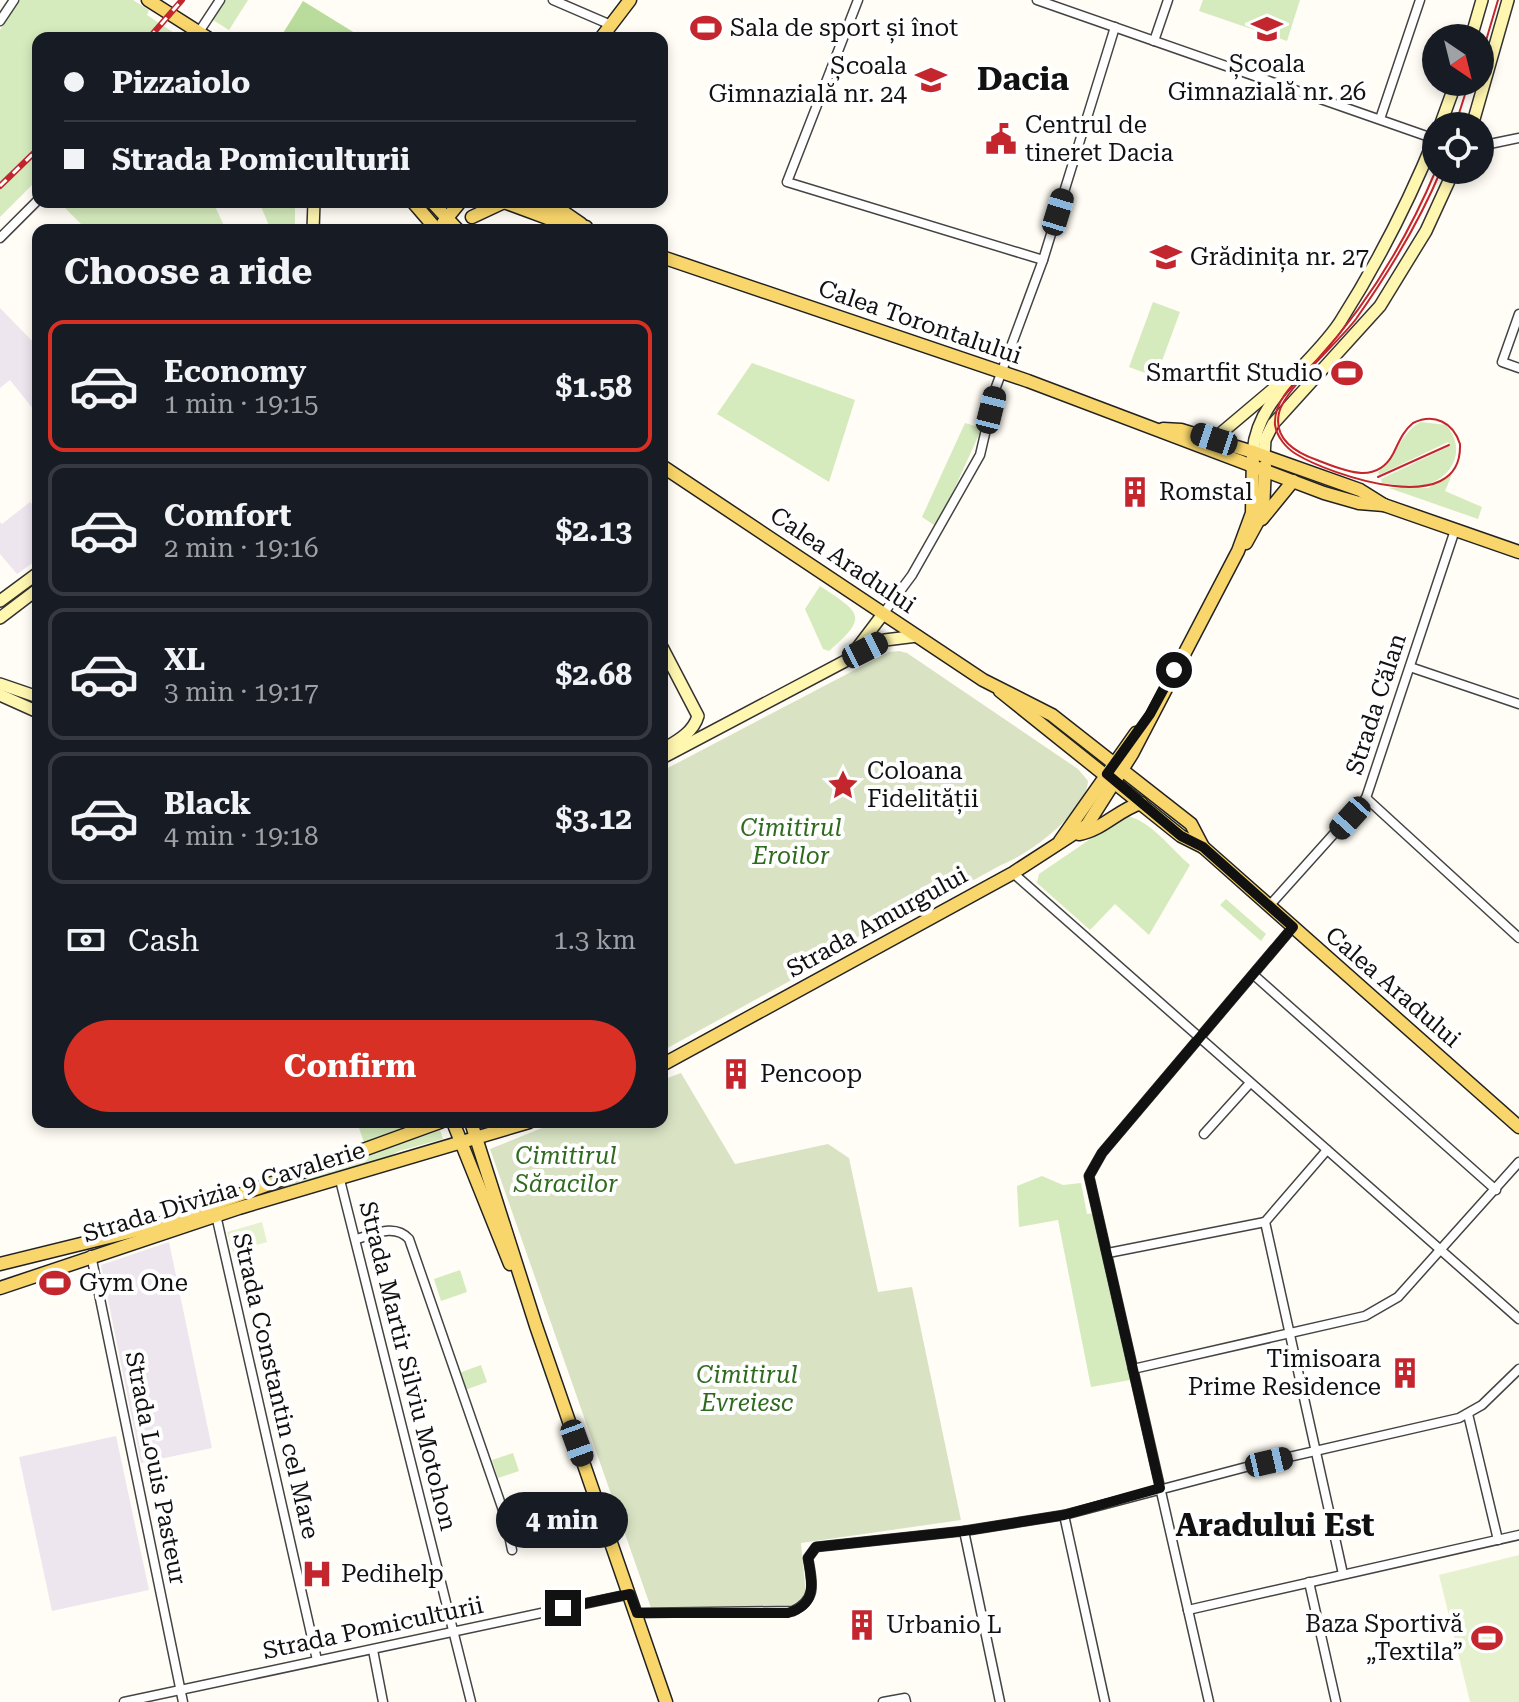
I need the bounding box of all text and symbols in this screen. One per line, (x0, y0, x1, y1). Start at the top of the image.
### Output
sports icon: Sala de sport și înot (689, 11, 723, 45)
school or university icon: Școala Gimnazială nr. 26 (1250, 12, 1284, 46)
place label: Sala de sport și înot (730, 14, 958, 44)
north arrow (1422, 24, 1494, 96)
map controls (1422, 24, 1494, 184)
place label: Școala Gimnazială nr. 26 (1168, 50, 1366, 106)
place label: Școala Gimnazială nr. 24 (708, 52, 908, 108)
district label: Dacia (977, 60, 1069, 98)
school or university icon: Școala Gimnazială nr. 24 (914, 63, 948, 97)
text: Pizzaiolo (112, 65, 250, 100)
place label: Centrul de tineret Dacia (1025, 111, 1174, 167)
button: locate (1422, 112, 1494, 184)
public building icon: Centrul de tineret Dacia (984, 122, 1018, 156)
text: Strada Pomiculturii (112, 142, 410, 177)
car (1040, 186, 1076, 238)
school or university icon: Grădinița nr. 27 (1149, 240, 1183, 274)
place label: Grădinița nr. 27 (1190, 243, 1369, 273)
text: Choose a ride (64, 251, 312, 293)
street label: Calea Torontalului (815, 274, 1026, 370)
icon: car (68, 350, 140, 422)
text: Economy (164, 354, 306, 389)
sports icon: Smartfit Studio (1330, 356, 1364, 390)
place label: Smartfit Studio (1146, 359, 1323, 387)
text: $1.58 (555, 369, 632, 404)
car (974, 384, 1008, 436)
text: 1 min · 19:15 (164, 389, 319, 419)
car (1187, 420, 1241, 458)
building icon: Romstal (1118, 475, 1152, 509)
place label: Romstal (1159, 478, 1253, 506)
icon: car (68, 494, 140, 566)
text: Comfort (164, 498, 291, 533)
street label: Calea Aradului (765, 501, 921, 619)
text: $2.13 (555, 513, 632, 548)
text: 2 min · 19:16 (164, 533, 319, 563)
car (838, 628, 892, 672)
street label: Strada Călan (1340, 630, 1412, 778)
icon: car (68, 638, 140, 710)
text: XL (164, 642, 205, 677)
route start (1156, 652, 1192, 688)
text: $2.68 (555, 657, 632, 692)
text: 3 min · 19:17 (164, 677, 319, 707)
place label: Coloana Fidelității (867, 757, 979, 815)
place icon: Coloana Fidelității (826, 768, 860, 802)
icon: car (68, 782, 140, 854)
text: Black (164, 786, 251, 821)
car (1325, 792, 1375, 844)
text: $3.12 (555, 801, 632, 836)
park label: Cimitirul Eroilor (740, 814, 842, 870)
text: 4 min · 19:18 (164, 821, 319, 851)
street label: Strada Amurgului (782, 861, 973, 983)
icon: cash (64, 918, 108, 962)
street label: Calea Aradului (1320, 921, 1466, 1053)
text: Cash (128, 923, 199, 958)
text: 1.3 km (553, 925, 636, 955)
button: Confirm (64, 1020, 636, 1112)
building icon: Pencoop (719, 1057, 753, 1091)
place label: Pencoop (760, 1060, 862, 1088)
street label: Strada Divizia 9 Cavalerie (80, 1136, 368, 1248)
park label: Cimitirul Săracilor (513, 1142, 618, 1198)
street label: Strada Martir Silviu Motohon (354, 1199, 462, 1533)
street label: Strada Constantin cel Mare (227, 1230, 325, 1542)
sports icon: Gym One (38, 1266, 72, 1300)
place label: Gym One (79, 1269, 188, 1297)
place label: Timisoara Prime Residence (1188, 1345, 1381, 1401)
street label: Strada Louis Pasteur (120, 1349, 192, 1587)
building icon: Timisoara Prime Residence (1388, 1356, 1422, 1390)
park label: Cimitirul Evreiesc (696, 1361, 798, 1417)
car (558, 1416, 596, 1470)
car (1243, 1445, 1295, 1479)
callout: 4 min (497, 1492, 629, 1548)
text: 4 min (526, 1505, 598, 1535)
district label: Aradului Est (1175, 1506, 1375, 1544)
hospital icon: Pedihelp (300, 1557, 334, 1591)
place label: Pedihelp (341, 1560, 444, 1588)
route end (545, 1590, 581, 1626)
street label: Strada Pomiculturii (260, 1591, 486, 1665)
building icon: Urbanio L (845, 1608, 879, 1642)
place label: Baza Sportivă „Textila” (1305, 1610, 1463, 1666)
place label: Urbanio L (886, 1611, 1002, 1639)
sports icon: Baza Sportivă „Textila” (1470, 1621, 1504, 1655)

